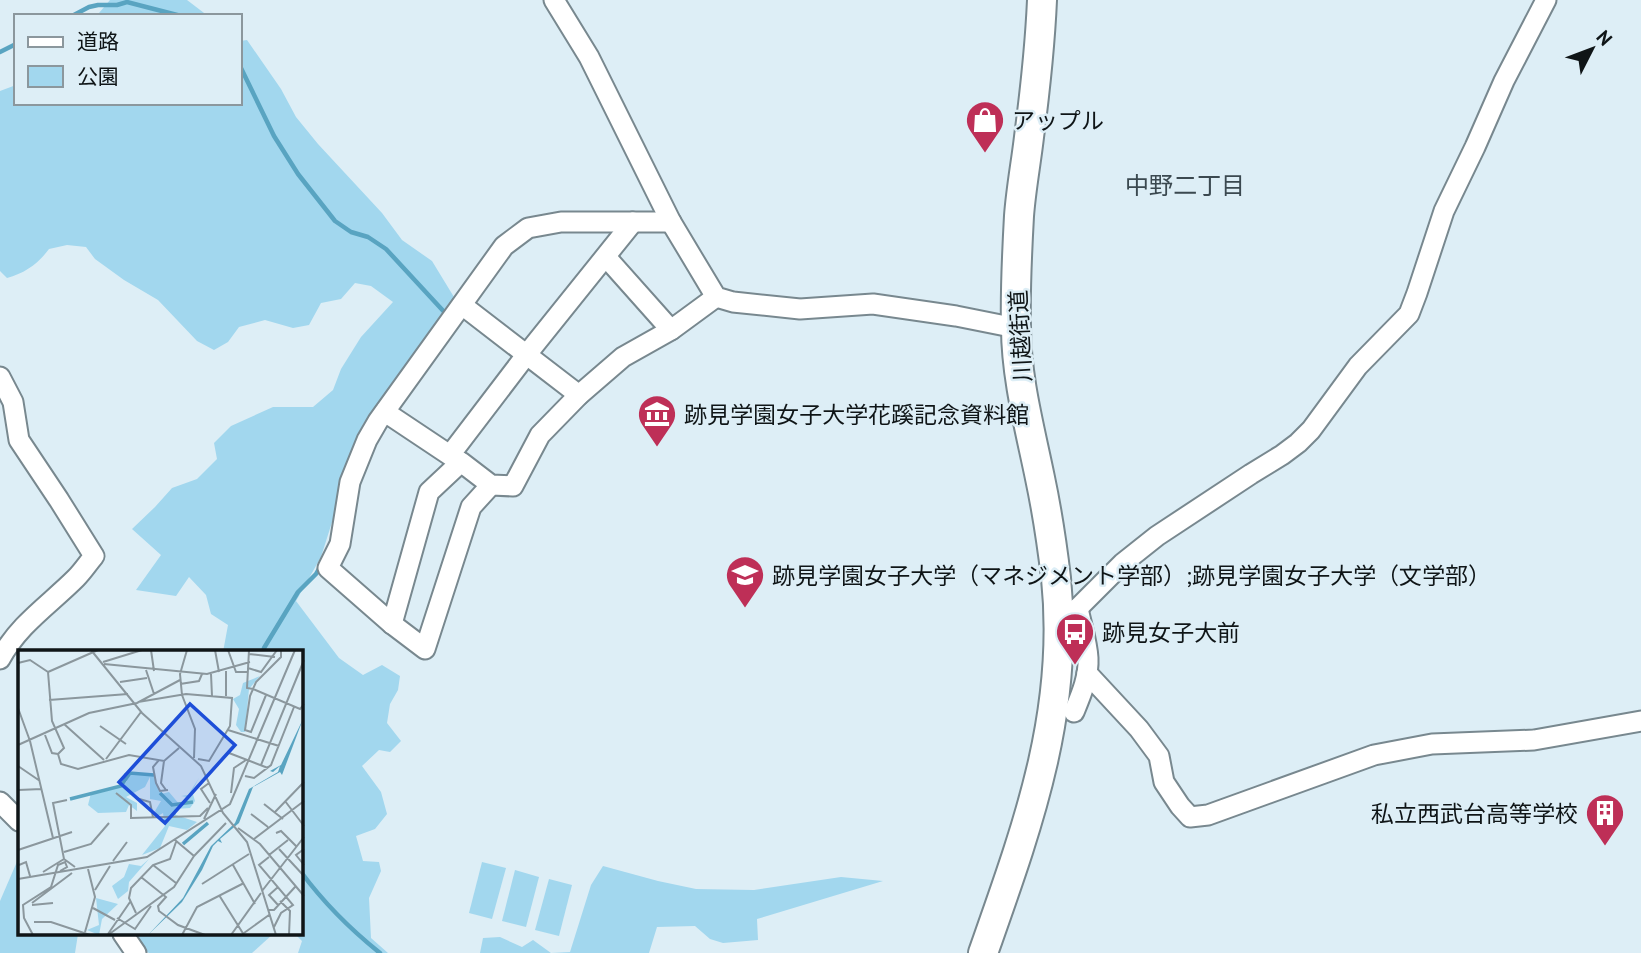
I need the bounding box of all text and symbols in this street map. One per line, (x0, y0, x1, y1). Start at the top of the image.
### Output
legend (14, 14, 242, 105)
north arrow (1557, 14, 1627, 84)
text: N (1592, 25, 1618, 50)
text: 道路 (77, 28, 119, 55)
text: 公園 (77, 63, 119, 90)
shop icon: アップル (964, 99, 1006, 154)
place label: アップル (1012, 106, 1104, 135)
district label: 中野二丁目 (1125, 170, 1245, 201)
street label: 川越街道 (1003, 289, 1037, 383)
museum icon: 跡見学園女子大学花蹊記念資料館 (636, 393, 678, 448)
place label: 跡見学園女子大学花蹊記念資料館 (684, 400, 1029, 429)
school or university icon: 跡見学園女子大学（マネジメント学部）;跡見学園女子大学（文学部） (724, 554, 766, 609)
place label: 跡見学園女子大学（マネジメント学部）;跡見学園女子大学（文学部） (772, 561, 1491, 590)
bus stop icon: 跡見女子大前 (1054, 611, 1096, 666)
place label: 跡見女子大前 (1102, 618, 1240, 647)
inset map (18, 650, 303, 936)
building icon: 私立西武台高等学校 (1584, 792, 1626, 847)
place label: 私立西武台高等学校 (1371, 799, 1578, 828)

